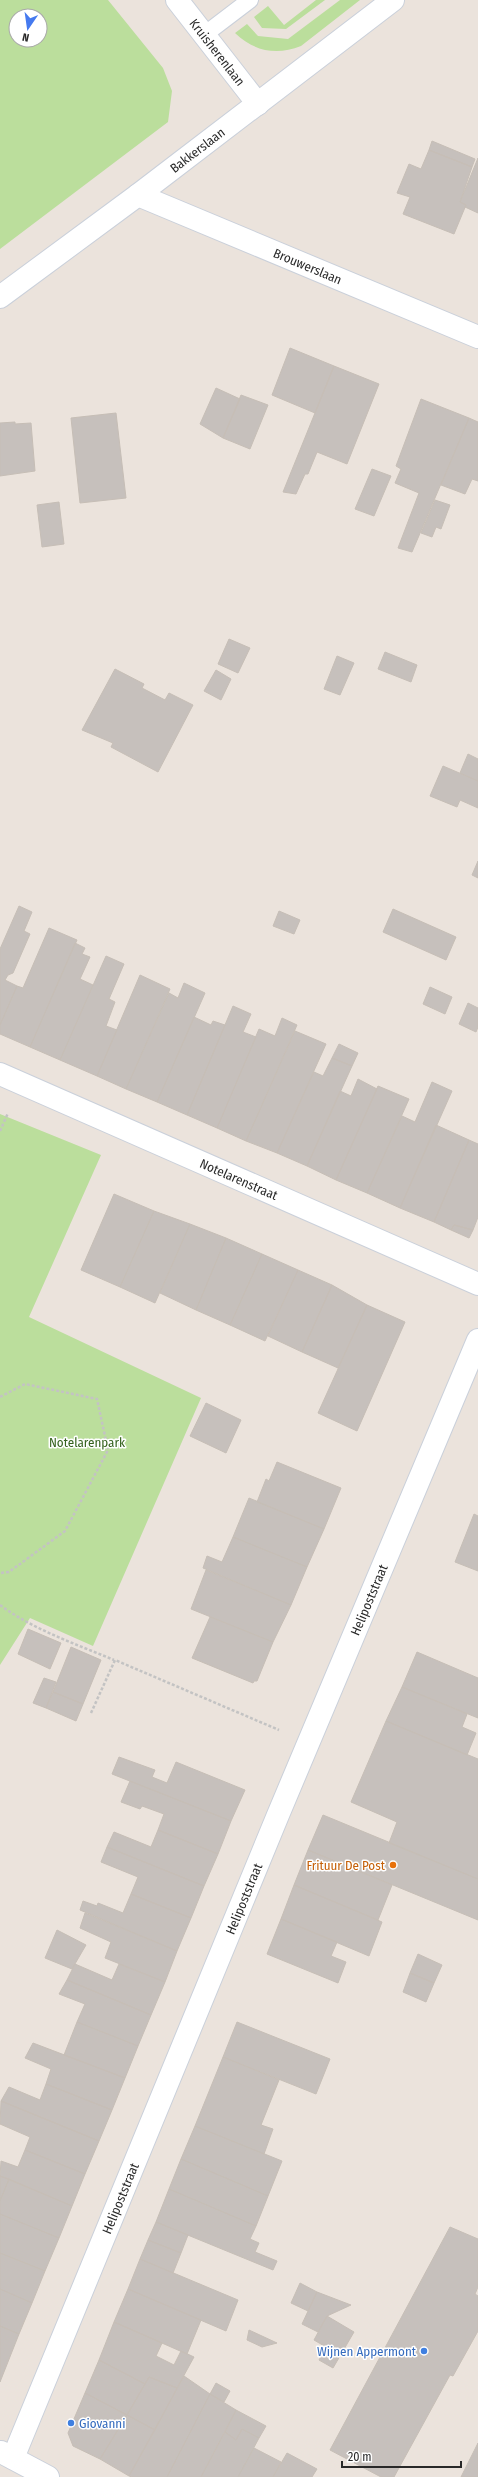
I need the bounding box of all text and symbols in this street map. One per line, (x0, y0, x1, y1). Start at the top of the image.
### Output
north arrow (8, 8, 48, 48)
street label: Kruisherenlaan (187, 16, 248, 89)
text: N (21, 30, 31, 44)
street label: Bakkerslaan (167, 124, 227, 175)
street label: Brouwerslaan (271, 245, 344, 287)
street label: Notelarenstraat (198, 1155, 281, 1203)
park label: Notelarenpark (49, 1435, 126, 1450)
street label: Helipoststraat (347, 1561, 390, 1637)
place label: Frituur De Post (306, 1858, 386, 1873)
street label: Helipoststraat (222, 1860, 265, 1936)
marker: Frituur De Post (388, 1860, 398, 1870)
street label: Helipoststraat (99, 2160, 142, 2236)
place label: Wijnen Appermont (317, 2344, 417, 2359)
marker: Wijnen Appermont (419, 2346, 429, 2356)
place label: Giovanni (79, 2416, 125, 2431)
marker: Giovanni (66, 2418, 76, 2428)
scale bar (342, 2443, 461, 2469)
text: 20 m (348, 2450, 372, 2464)

